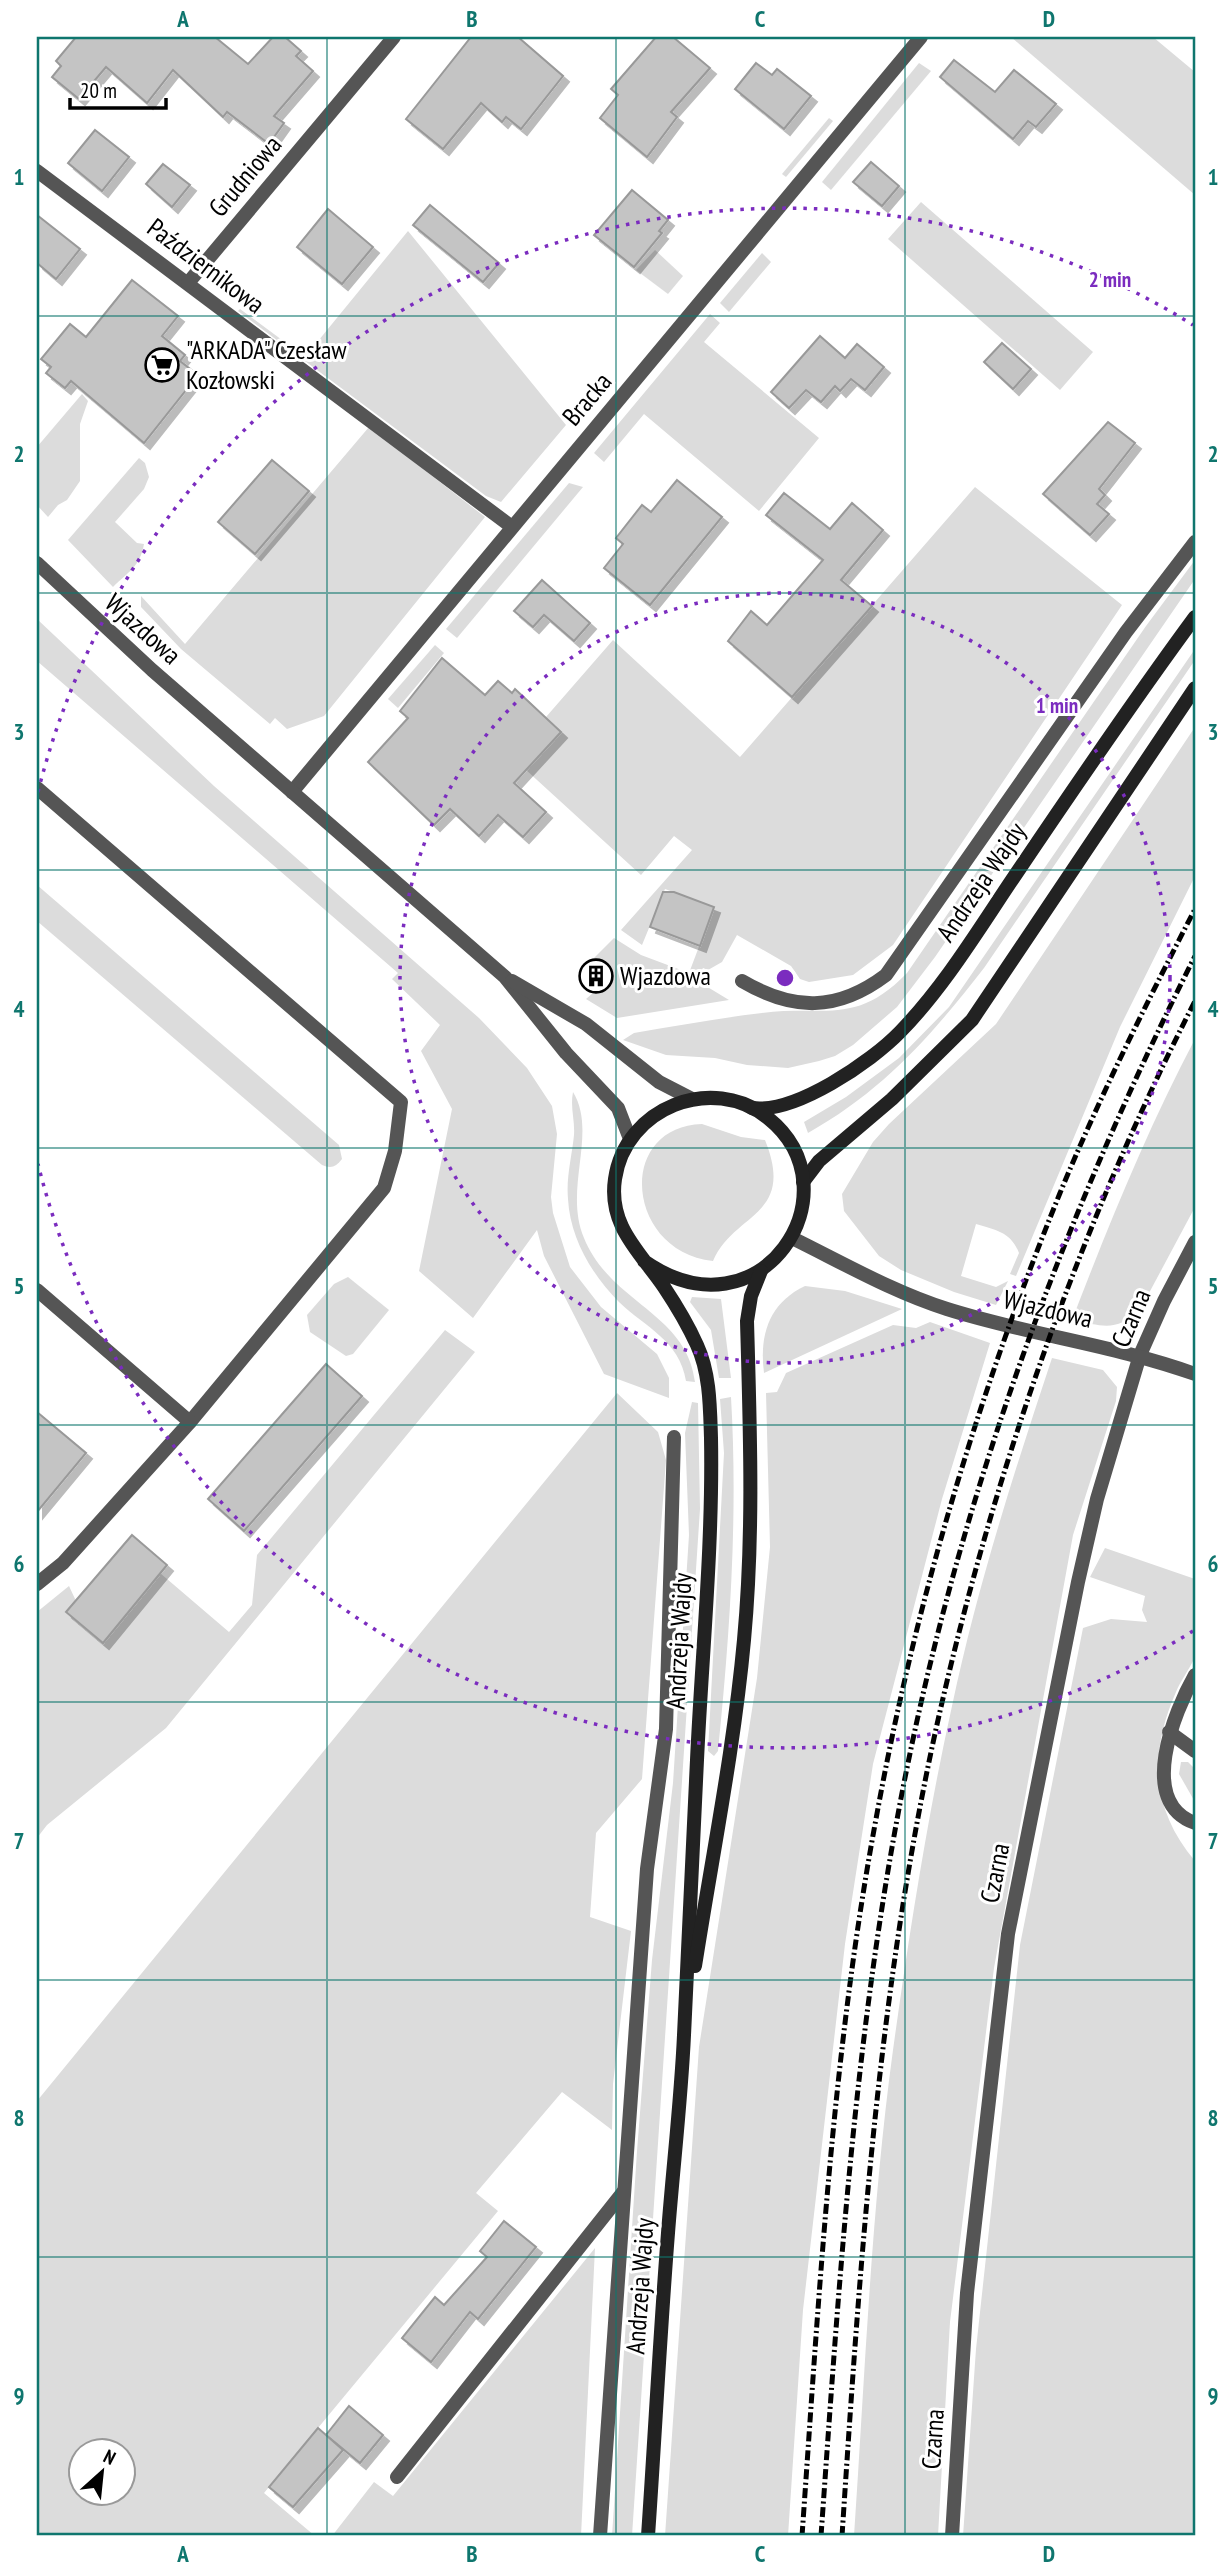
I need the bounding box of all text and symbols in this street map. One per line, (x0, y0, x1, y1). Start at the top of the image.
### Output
text: A (176, 4, 189, 33)
text: B (466, 4, 478, 33)
text: C (755, 4, 766, 33)
text: D (1043, 4, 1055, 33)
scale bar (70, 66, 166, 110)
text: 20 m (80, 77, 117, 104)
street label: Grudniowa (201, 128, 288, 223)
text: 1 (14, 162, 25, 191)
text: 1 (1208, 162, 1219, 191)
street label: Październikowa (141, 211, 272, 320)
text: 2 min (1089, 266, 1131, 293)
place label: "ARKADA" Czesław Kozłowski (186, 333, 347, 396)
supermarket icon: "ARKADA" Czesław Kozłowski (143, 346, 181, 384)
street label: Bracka (555, 365, 618, 432)
text: 2 (14, 439, 25, 468)
text: 2 (1208, 439, 1219, 468)
street label: Wjazdowa (99, 586, 188, 671)
text: 1 min (1036, 692, 1078, 719)
text: 3 (14, 717, 25, 746)
text: 3 (1208, 717, 1219, 746)
street label: Andrzeja Wajdy (929, 816, 1033, 948)
building icon: Wjazdowa (577, 957, 615, 995)
place label: Wjazdowa (620, 959, 711, 992)
centre of rings (773, 966, 797, 990)
text: 4 (14, 994, 25, 1023)
text: 4 (1208, 994, 1219, 1023)
text: 5 (14, 1271, 25, 1300)
text: 5 (1208, 1271, 1219, 1300)
street label: Wjazdowa (1000, 1282, 1096, 1335)
street label: Czarna (1104, 1284, 1157, 1352)
text: 6 (14, 1549, 25, 1578)
text: 6 (1208, 1549, 1219, 1578)
street label: Andrzeja Wajdy (658, 1572, 699, 1710)
text: 7 (14, 1826, 25, 1855)
text: 7 (1208, 1826, 1219, 1855)
street label: Czarna (973, 1840, 1016, 1906)
text: 8 (14, 2103, 25, 2132)
text: 8 (1208, 2103, 1219, 2132)
street label: Andrzeja Wajdy (618, 2216, 661, 2355)
text: 9 (14, 2381, 25, 2410)
text: 9 (1208, 2381, 1219, 2410)
street label: Czarna (914, 2408, 951, 2470)
north arrow (66, 2436, 136, 2506)
text: N (100, 2444, 120, 2470)
text: A (176, 2539, 189, 2568)
text: B (466, 2539, 478, 2568)
text: C (755, 2539, 766, 2568)
text: D (1043, 2539, 1055, 2568)

